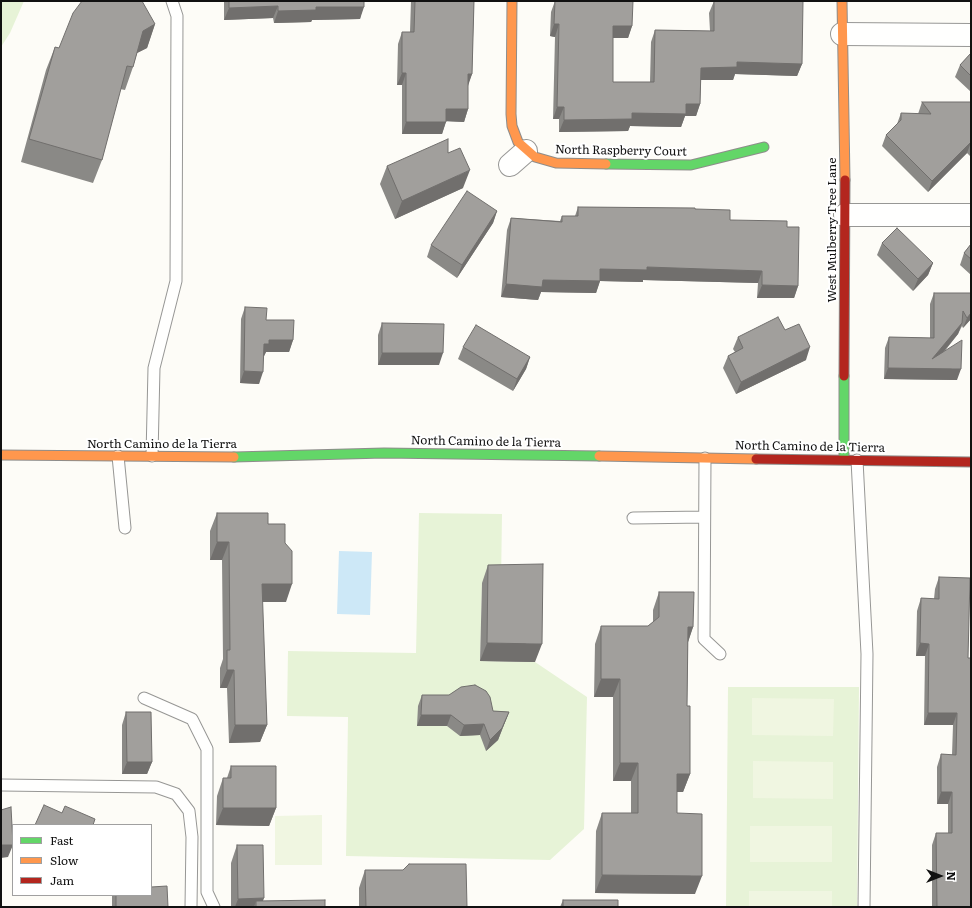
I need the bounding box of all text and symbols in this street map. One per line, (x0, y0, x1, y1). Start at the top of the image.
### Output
street label: North Raspberry Court (555, 143, 687, 159)
street label: West Mulberry Tree Lane (825, 158, 839, 302)
street label: North Camino de la Tierra (411, 433, 561, 451)
street label: North Camino de la Tierra (87, 437, 237, 451)
street label: North Camino de la Tierra (735, 438, 885, 456)
legend (12, 824, 152, 896)
text: Fast (50, 831, 73, 849)
text: Slow (50, 851, 78, 869)
north arrow (920, 856, 960, 896)
text: Jam (50, 871, 74, 889)
text: N (944, 871, 960, 881)

